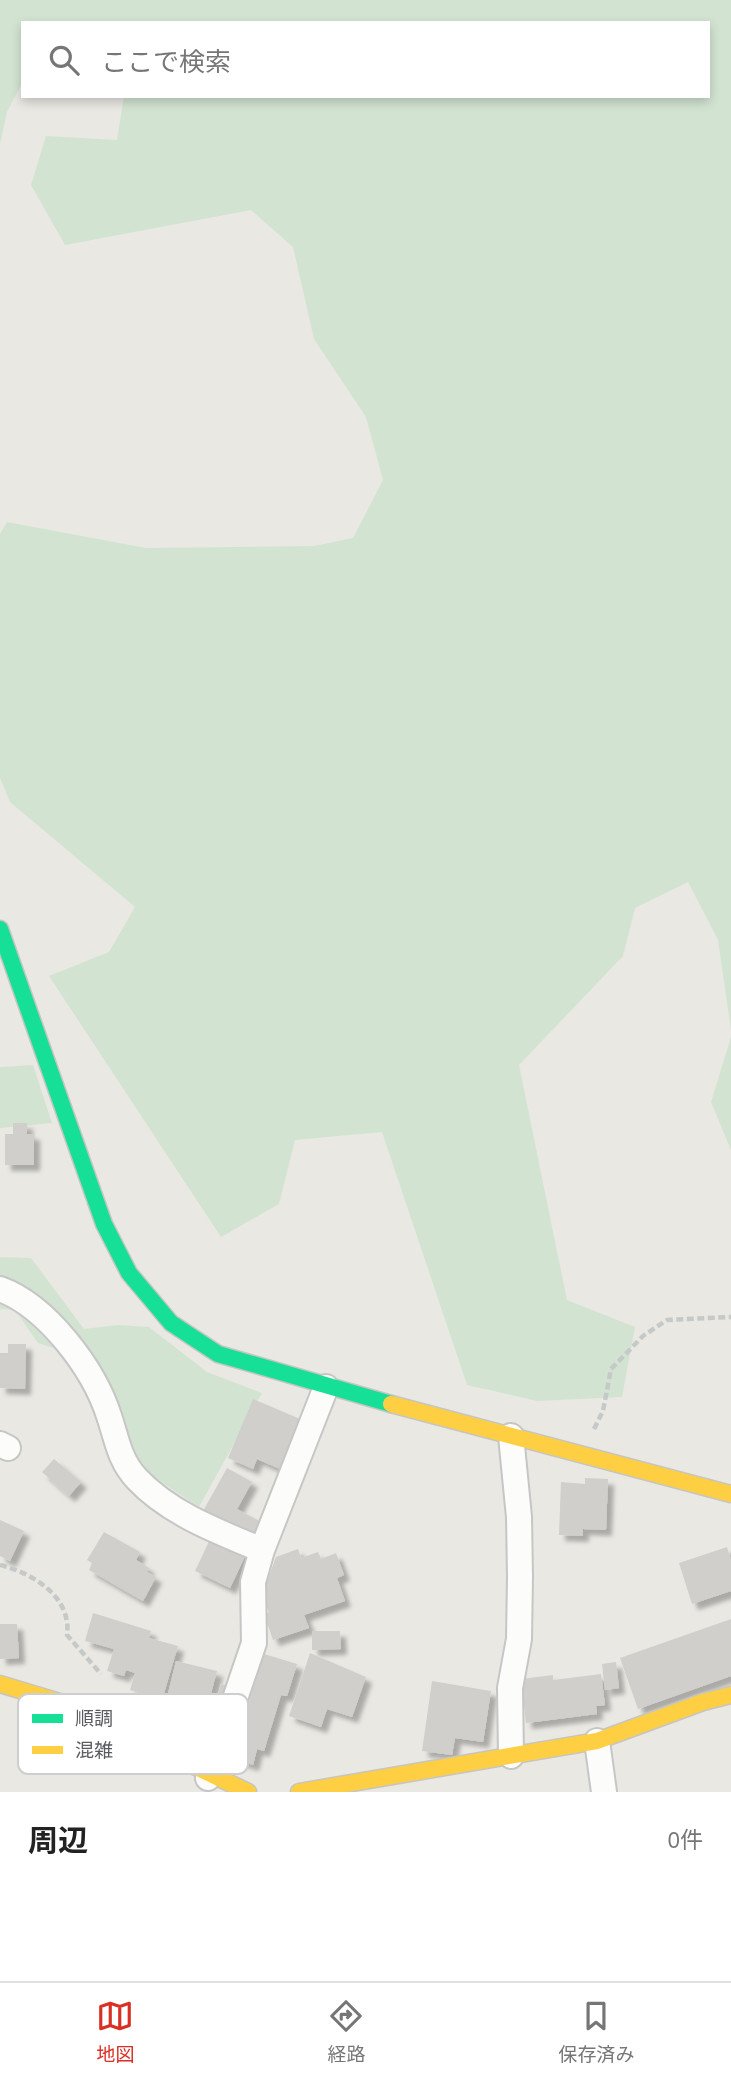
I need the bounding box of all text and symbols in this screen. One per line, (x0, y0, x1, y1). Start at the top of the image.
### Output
search box (21, 21, 710, 98)
icon: search (45, 41, 83, 79)
text: ここで検索 (101, 45, 231, 78)
legend (18, 1694, 248, 1774)
text: 順調 (75, 1706, 113, 1730)
text: 混雑 (75, 1738, 113, 1762)
text: 周辺 (28, 1820, 88, 1859)
text: 0件 (667, 1825, 703, 1854)
tab: 地図 (96, 1997, 135, 2066)
tab: 経路 (327, 1997, 366, 2066)
tab: 保存済み (558, 1997, 635, 2066)

